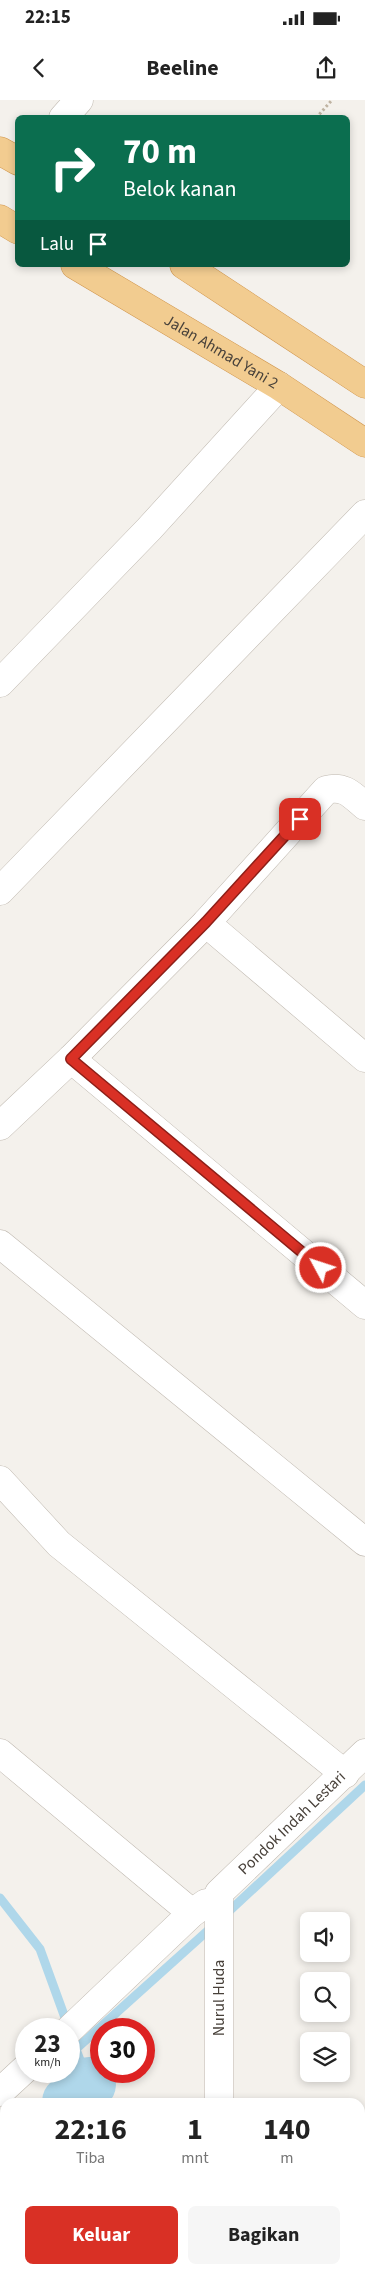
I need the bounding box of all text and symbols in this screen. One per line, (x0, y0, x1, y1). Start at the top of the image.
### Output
text: 22:15 (25, 4, 71, 31)
text: Beeline (146, 52, 219, 84)
icon: back (25, 54, 53, 82)
icon: share (312, 54, 340, 82)
text: 70 m (123, 127, 197, 177)
icon: right (40, 135, 105, 200)
text: Belok kanan (123, 173, 237, 205)
icon: arrive (84, 230, 112, 258)
text: Lalu (40, 231, 74, 258)
street label: Jalan Ahmad Yani 2 (160, 309, 282, 394)
pin (279, 798, 321, 840)
icon: arrive (286, 805, 314, 833)
position arrow (294, 1241, 346, 1293)
street label: Pondok Indah Lestari (233, 1766, 351, 1880)
map controls (300, 1912, 350, 2082)
button: sound (300, 1912, 350, 1962)
street label: Nurul Huda (208, 1960, 230, 2036)
button: search (300, 1972, 350, 2022)
speed limit sign: 30 (90, 2018, 155, 2083)
text: 23 (34, 2026, 61, 2062)
button: layers (300, 2032, 350, 2082)
text: km/h (34, 2054, 61, 2071)
text: 22:16 (54, 2108, 127, 2151)
text: 1 (187, 2108, 203, 2151)
text: 140 (263, 2108, 311, 2151)
text: Tiba (76, 2147, 105, 2169)
text: mnt (181, 2147, 209, 2169)
text: m (280, 2147, 293, 2169)
button: Keluar (25, 2206, 178, 2264)
button: Bagikan (188, 2206, 340, 2264)

